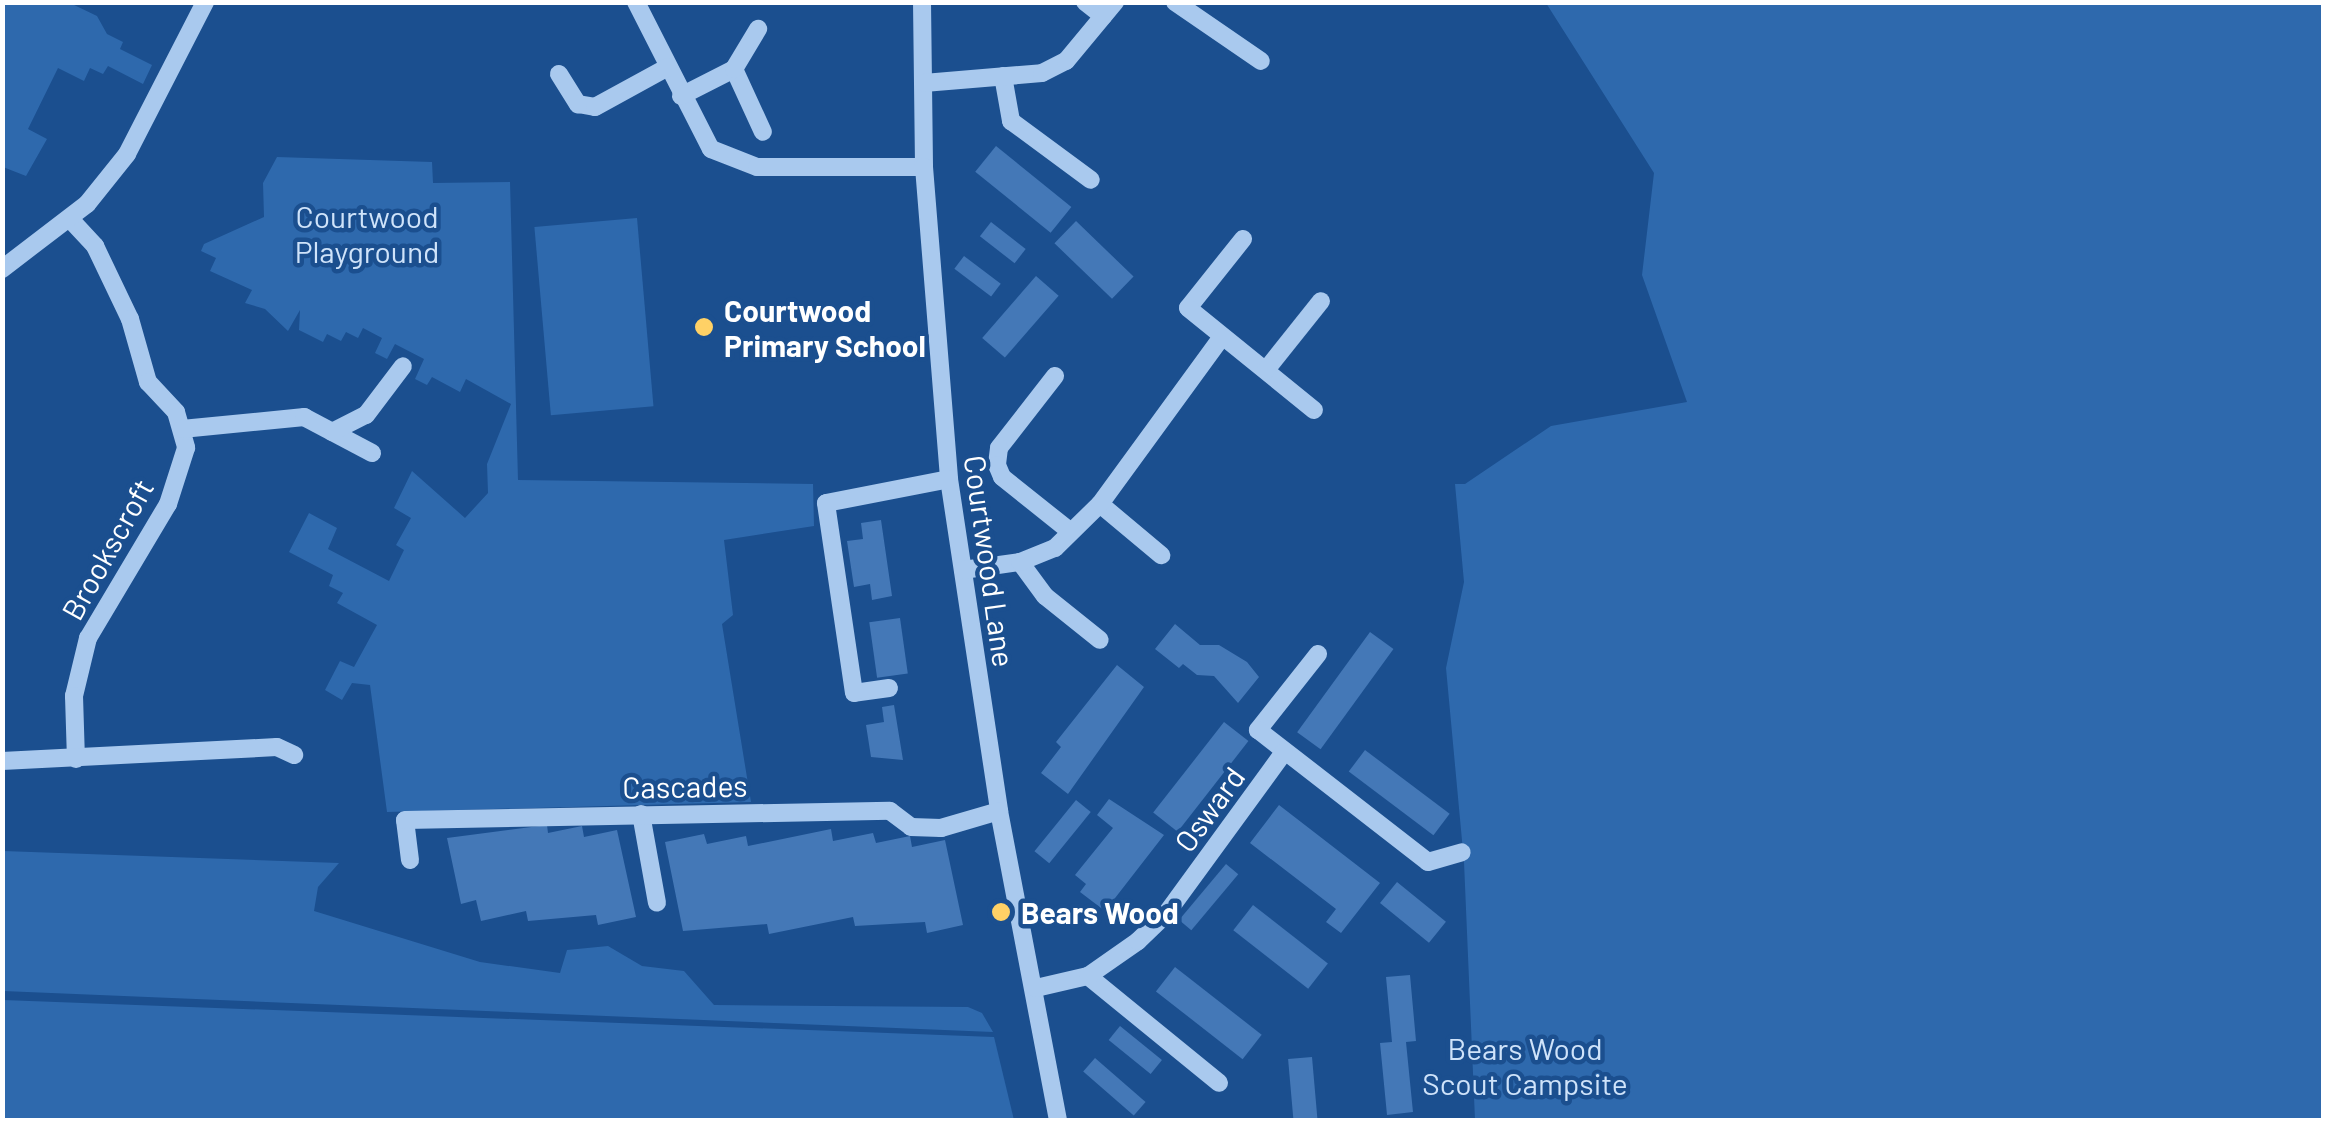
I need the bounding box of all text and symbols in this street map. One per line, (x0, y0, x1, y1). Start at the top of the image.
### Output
park label: Courtwood Playground (295, 198, 439, 268)
place label: Courtwood Primary School (724, 292, 926, 362)
marker: Courtwood Primary School (693, 316, 715, 338)
street label: Courtwood Lane (957, 453, 1023, 669)
street label: Brookscroft (53, 472, 161, 626)
street label: Osward (1166, 760, 1252, 858)
street label: Cascades (622, 767, 748, 805)
place label: Bears Wood (1021, 894, 1179, 930)
marker: Bears Wood (990, 901, 1012, 923)
park label: Bears Wood Scout Campsite (1422, 1030, 1628, 1100)

